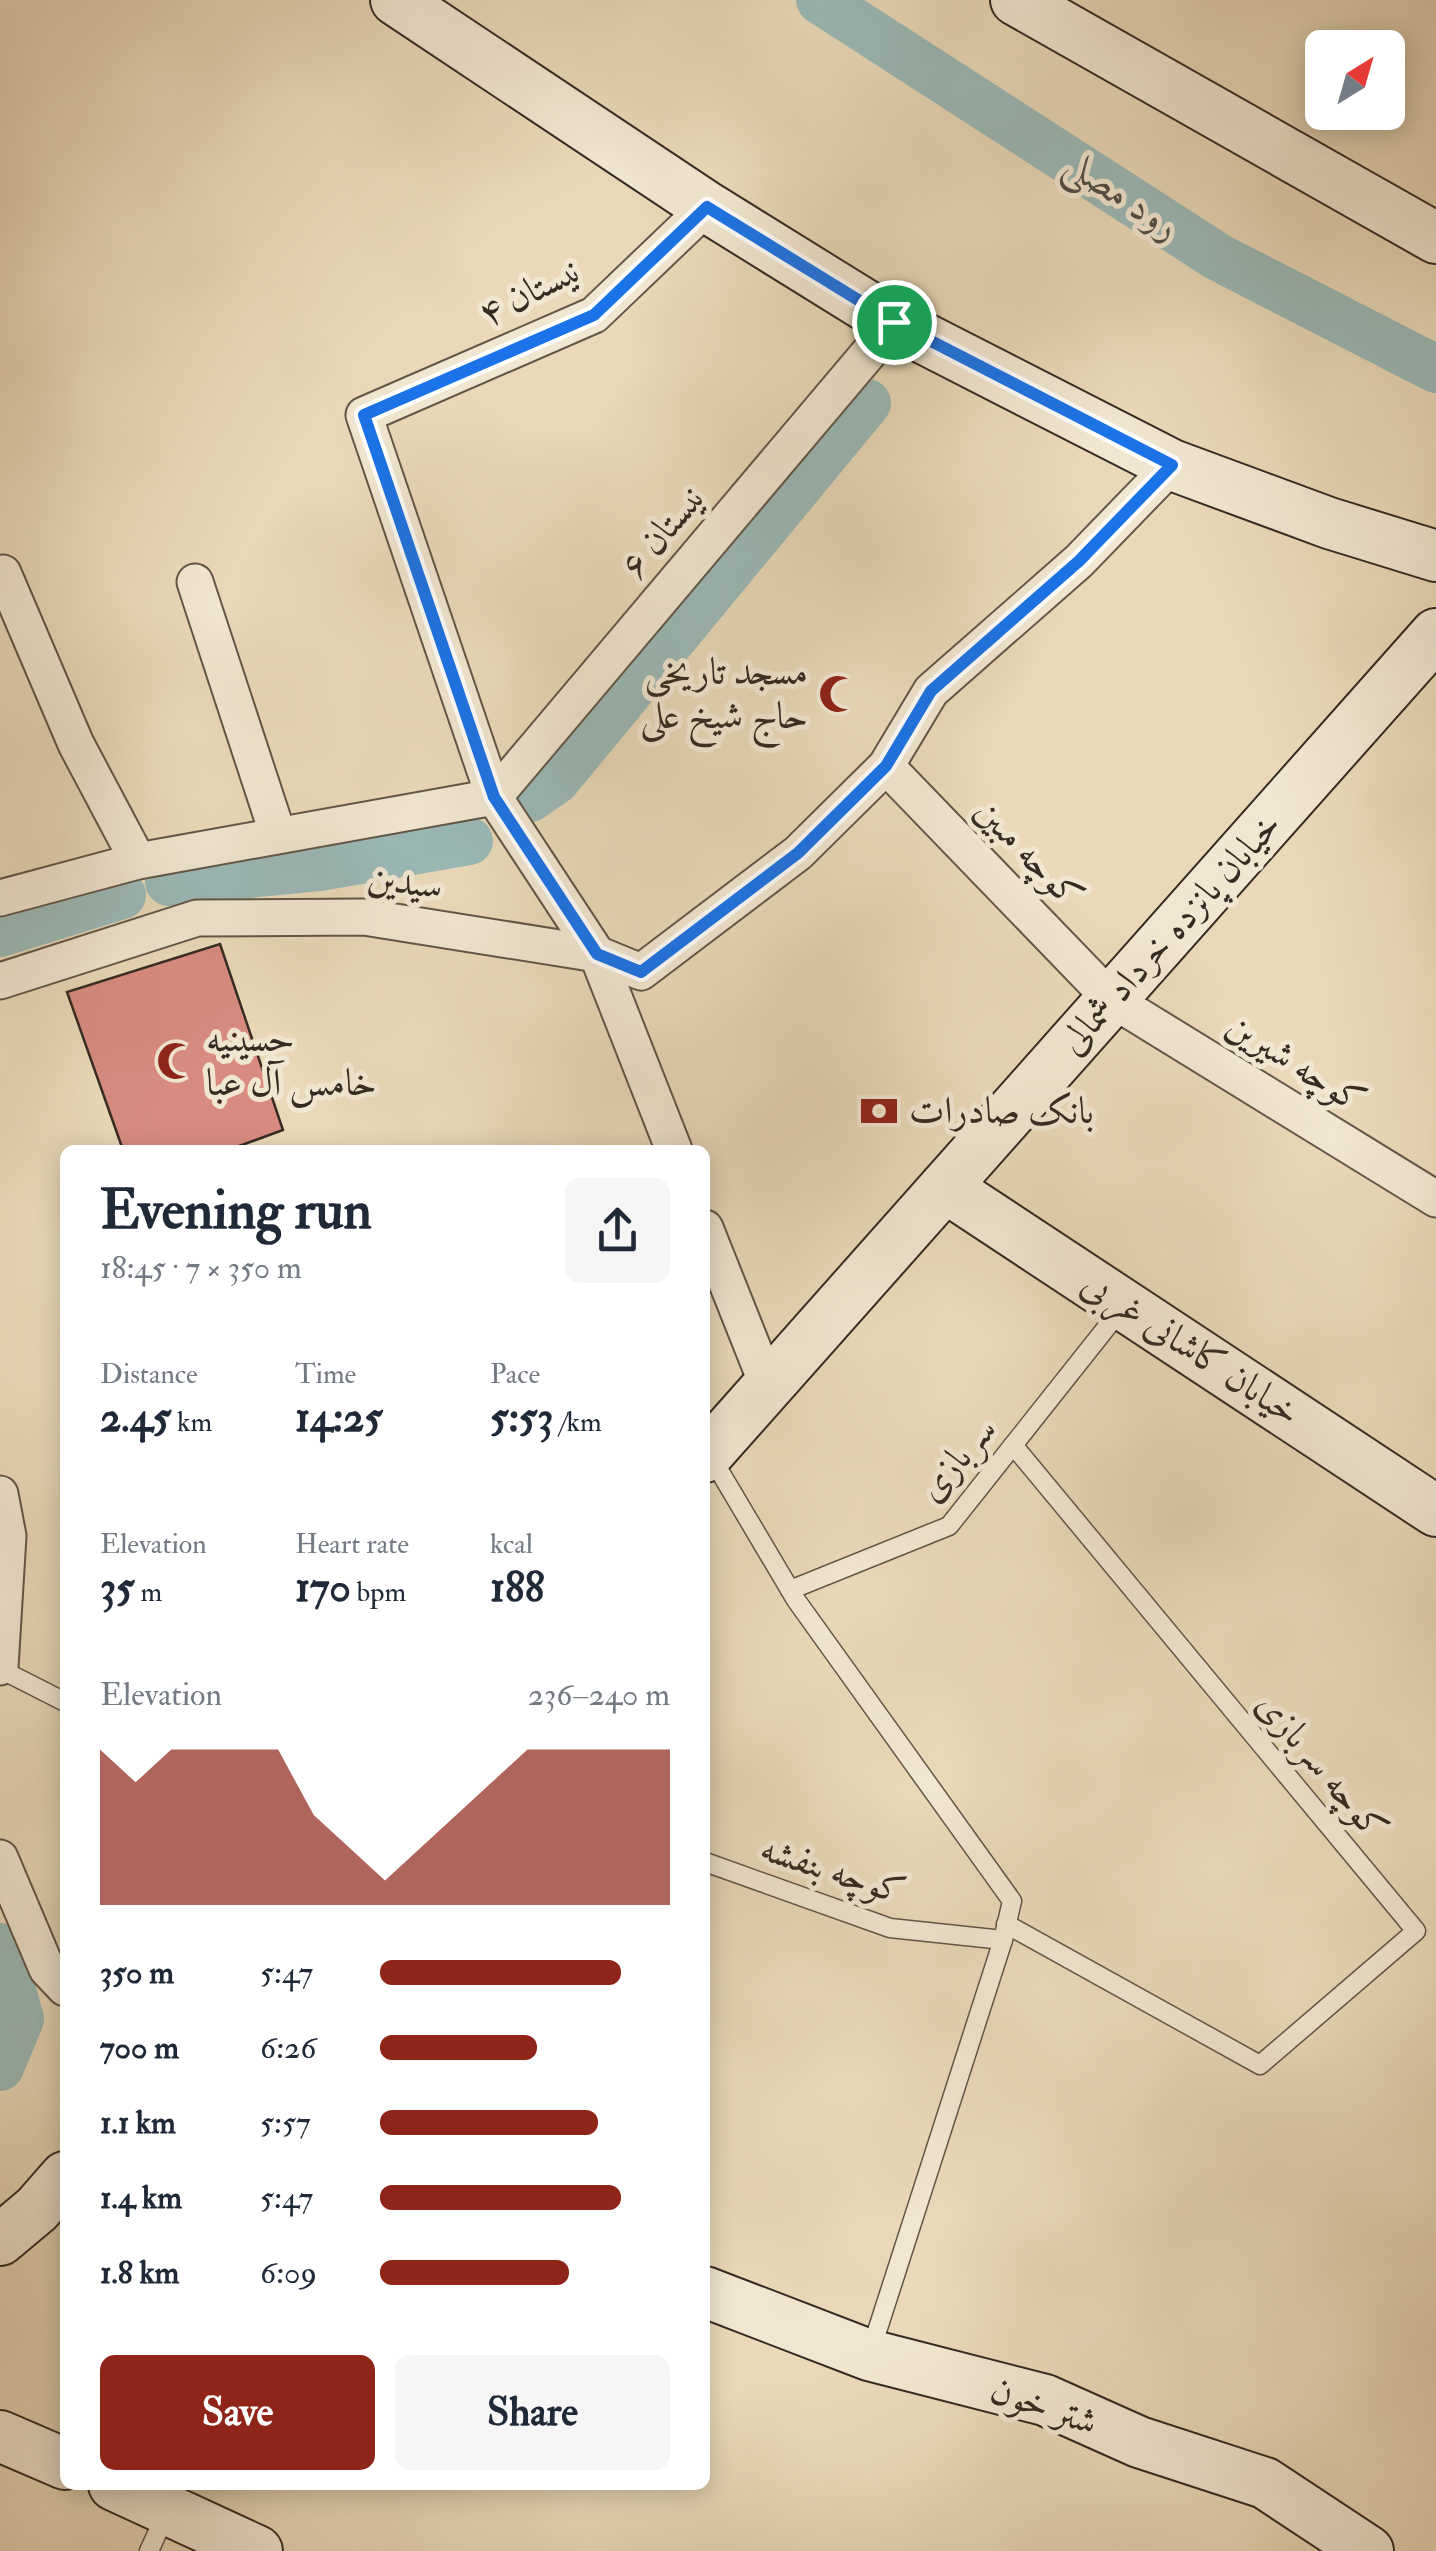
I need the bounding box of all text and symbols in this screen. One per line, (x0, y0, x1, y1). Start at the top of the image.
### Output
north arrow (1305, 30, 1405, 130)
map controls (1305, 30, 1405, 130)
water label: رود مصلی (1052, 138, 1190, 254)
street label: نیستان ۴ (470, 246, 588, 338)
pin (852, 280, 937, 365)
icon: arrive (867, 295, 922, 350)
street label: نیستان ۶ (609, 475, 715, 589)
place label: مسجد تاریخی حاج شیخ علی (640, 648, 808, 749)
mosque icon: مسجد تاریخی حاج شیخ علی (817, 673, 859, 715)
street label: کوچه مبین (964, 787, 1094, 919)
street label: خیابان پانزده خرداد شمالی (1048, 802, 1293, 1066)
street label: سیدین (365, 854, 445, 910)
street label: کوچه شیرین (1217, 1001, 1375, 1126)
place label: حسینیه خامس آل عبا (206, 1015, 377, 1108)
mosque icon: حسینیه خامس آل عبا (155, 1040, 197, 1082)
place label: بانک صادرات (909, 1087, 1094, 1135)
bank icon: بانک صادرات (858, 1090, 900, 1132)
text: Evening run (100, 1176, 372, 1245)
button: share (565, 1178, 670, 1283)
text: 18:45 · 7 × 350 m (100, 1248, 302, 1288)
street label: خیابان کاشانی غربی (1071, 1259, 1310, 1438)
text: Distance (100, 1357, 198, 1392)
text: Time (295, 1357, 356, 1392)
text: Pace (490, 1357, 540, 1392)
text: 2.45 (100, 1392, 171, 1444)
text: 14:25 (295, 1392, 383, 1444)
text: 5:53 (490, 1392, 553, 1444)
text: km (171, 1405, 212, 1440)
text: /km (553, 1405, 602, 1440)
street label: سربازی (907, 1407, 1007, 1511)
text: Elevation (100, 1527, 207, 1562)
text: Heart rate (295, 1527, 409, 1562)
text: kcal (490, 1527, 533, 1562)
text: 35 (100, 1562, 135, 1614)
text: 170 (295, 1562, 351, 1614)
text: 188 (490, 1562, 544, 1614)
text: m (135, 1575, 162, 1610)
text: bpm (351, 1575, 406, 1610)
text: Elevation (100, 1675, 222, 1715)
text: 236–240 m (528, 1675, 670, 1715)
street label: کوچه سربازی (1245, 1681, 1399, 1851)
street label: کوچه بنفشه (754, 1824, 912, 1917)
text: 350 m (100, 1953, 174, 1993)
text: 5:47 (260, 1953, 313, 1993)
text: 700 m (100, 2028, 179, 2068)
text: 6:26 (260, 2028, 316, 2068)
text: 1.1 km (100, 2103, 176, 2143)
text: 5:57 (260, 2103, 311, 2143)
text: 1.4 km (100, 2178, 182, 2218)
text: 5:47 (260, 2178, 313, 2218)
text: 1.8 km (100, 2253, 179, 2293)
text: 6:09 (260, 2253, 317, 2293)
button: Save (100, 2355, 375, 2470)
button: Share (395, 2355, 670, 2470)
street label: شتر خون (984, 2365, 1104, 2447)

